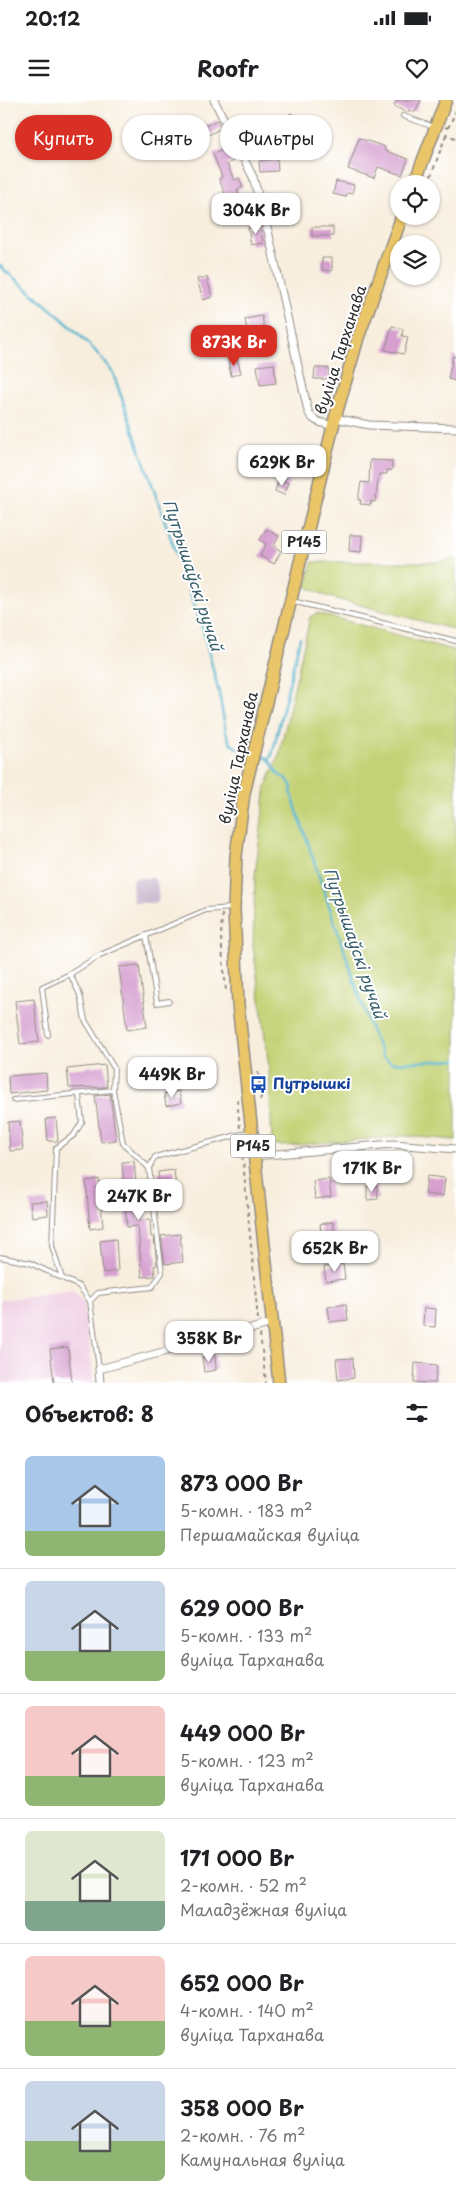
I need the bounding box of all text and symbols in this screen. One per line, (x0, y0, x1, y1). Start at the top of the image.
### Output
text: 20:12 (25, 4, 80, 32)
text: Roofr (197, 51, 259, 84)
icon: menu (25, 54, 53, 82)
icon: heart (403, 54, 431, 82)
chip: Купить (15, 115, 112, 160)
chip: Снять (122, 115, 210, 160)
chip: Фильтры (220, 115, 332, 160)
map controls (390, 175, 440, 285)
button: locate (390, 175, 440, 225)
pin: 304K Br (210, 192, 302, 235)
text: 304K Br (222, 197, 290, 221)
button: layers (390, 235, 440, 285)
street label: вуліца Тарханава (308, 281, 372, 417)
pin: 873K Br (188, 324, 280, 367)
text: 873K Br (202, 329, 266, 353)
pin: 629K Br (236, 444, 328, 487)
text: 629K Br (249, 449, 315, 473)
water label: Путрышаўскі ручай (158, 496, 231, 656)
road number: Р145 (282, 531, 326, 554)
street label: вуліца Тарханава (212, 689, 263, 826)
water label: Путрышаўскі ручай (319, 864, 394, 1024)
pin: 449K Br (126, 1056, 218, 1099)
text: 449K Br (139, 1061, 205, 1085)
place label: Путрышкі (273, 1071, 351, 1094)
bus stop icon: Путрышкі (249, 1074, 269, 1094)
road number: Р145 (230, 1134, 276, 1158)
pin: 171K Br (326, 1150, 418, 1193)
text: 171K Br (343, 1155, 401, 1179)
pin: 247K Br (93, 1178, 185, 1221)
text: 247K Br (107, 1183, 171, 1207)
pin: 652K Br (289, 1230, 381, 1273)
text: 652K Br (302, 1235, 368, 1259)
pin: 358K Br (163, 1320, 255, 1363)
text: 358K Br (176, 1325, 242, 1349)
text: Объектов: 8 (25, 1397, 154, 1429)
icon: filters (403, 1399, 431, 1427)
text: 873 000 Br (180, 1466, 303, 1498)
icon: home (65, 1476, 125, 1536)
text: 5-комн. · 183 m² (180, 1498, 312, 1522)
text: Першамайская вуліца (180, 1522, 360, 1546)
text: 629 000 Br (180, 1591, 304, 1623)
icon: home (65, 1601, 125, 1661)
text: 5-комн. · 133 m² (180, 1623, 312, 1647)
text: вуліца Тарханава (180, 1647, 324, 1671)
text: 449 000 Br (180, 1716, 305, 1748)
icon: home (65, 1726, 125, 1786)
text: 5-комн. · 123 m² (180, 1748, 314, 1772)
text: вуліца Тарханава (180, 1772, 324, 1796)
text: 171 000 Br (180, 1841, 294, 1873)
icon: home (65, 1851, 125, 1911)
text: 2-комн. · 52 m² (180, 1873, 307, 1897)
text: Маладзёжная вуліца (180, 1897, 347, 1921)
text: 652 000 Br (180, 1966, 304, 1998)
icon: home (65, 1976, 125, 2036)
text: 4-комн. · 140 m² (180, 1998, 314, 2022)
text: вуліца Тарханава (180, 2022, 324, 2046)
text: 358 000 Br (180, 2091, 304, 2123)
icon: home (65, 2101, 125, 2161)
text: 2-комн. · 76 m² (180, 2123, 305, 2147)
text: Камунальная вуліца (180, 2147, 345, 2171)

